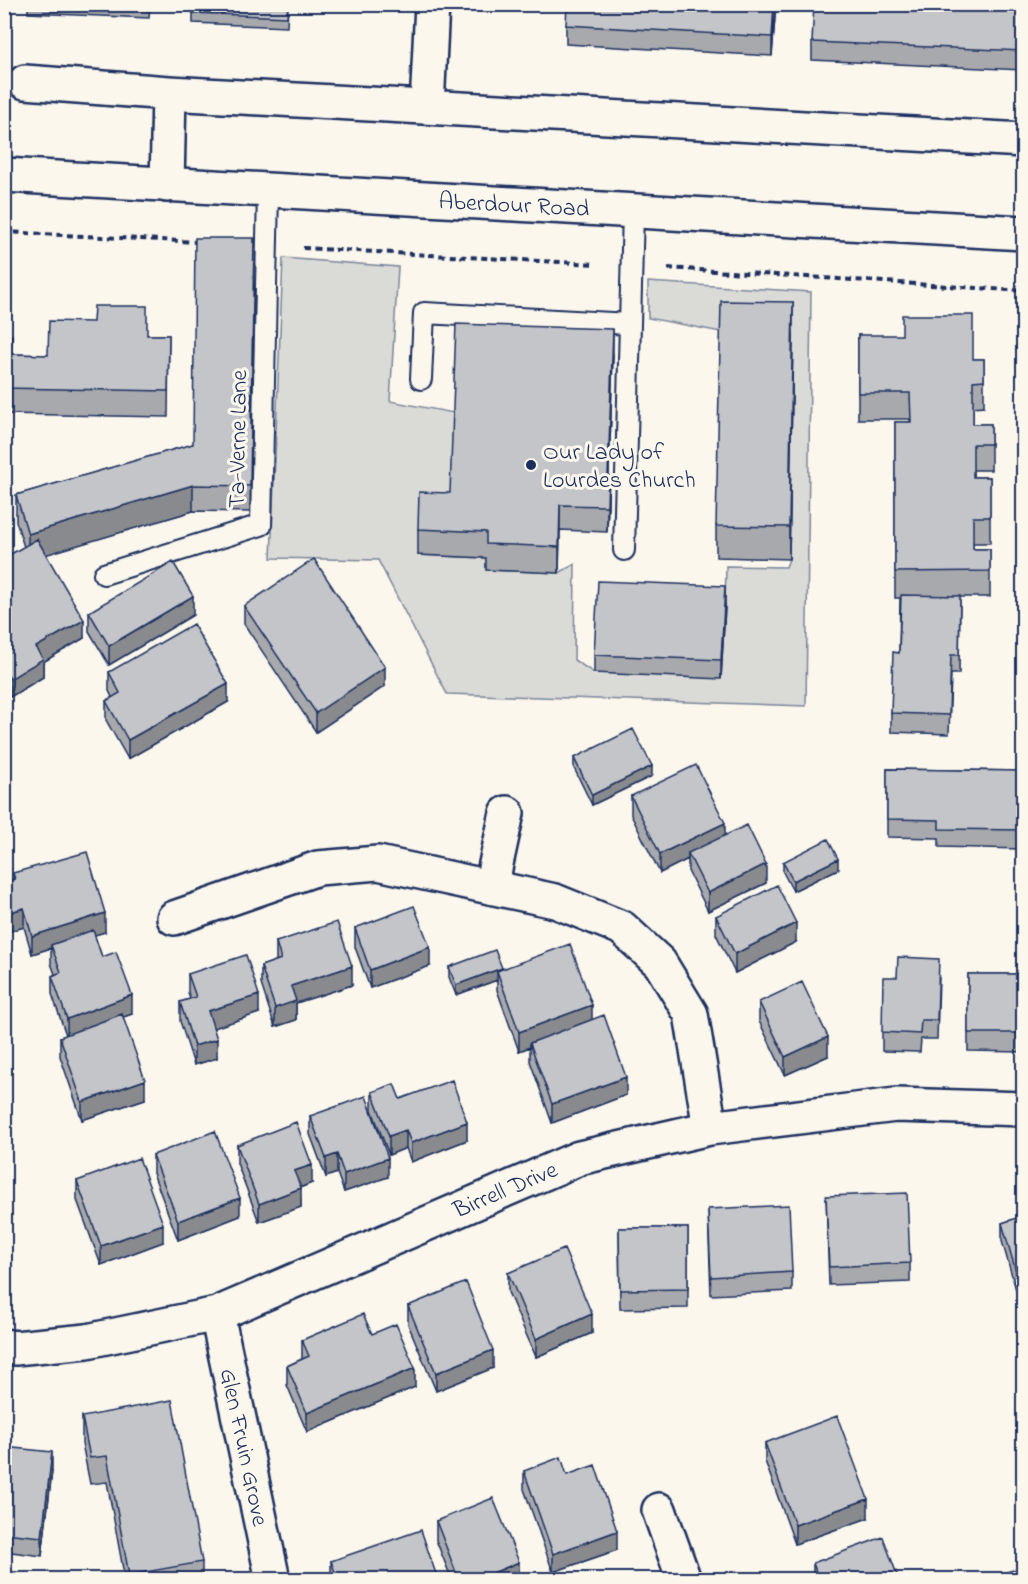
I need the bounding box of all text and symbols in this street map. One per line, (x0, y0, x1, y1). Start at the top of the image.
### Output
street label: Aberdour Road (438, 185, 591, 228)
street label: Ta-Verne Lane (221, 369, 258, 508)
place label: Our Lady of Lourdes Church (543, 436, 696, 499)
marker: Our Lady of Lourdes Church (524, 458, 538, 472)
street label: Birrell Drive (447, 1154, 564, 1229)
street label: Glen Fruin Grove (209, 1366, 276, 1530)

